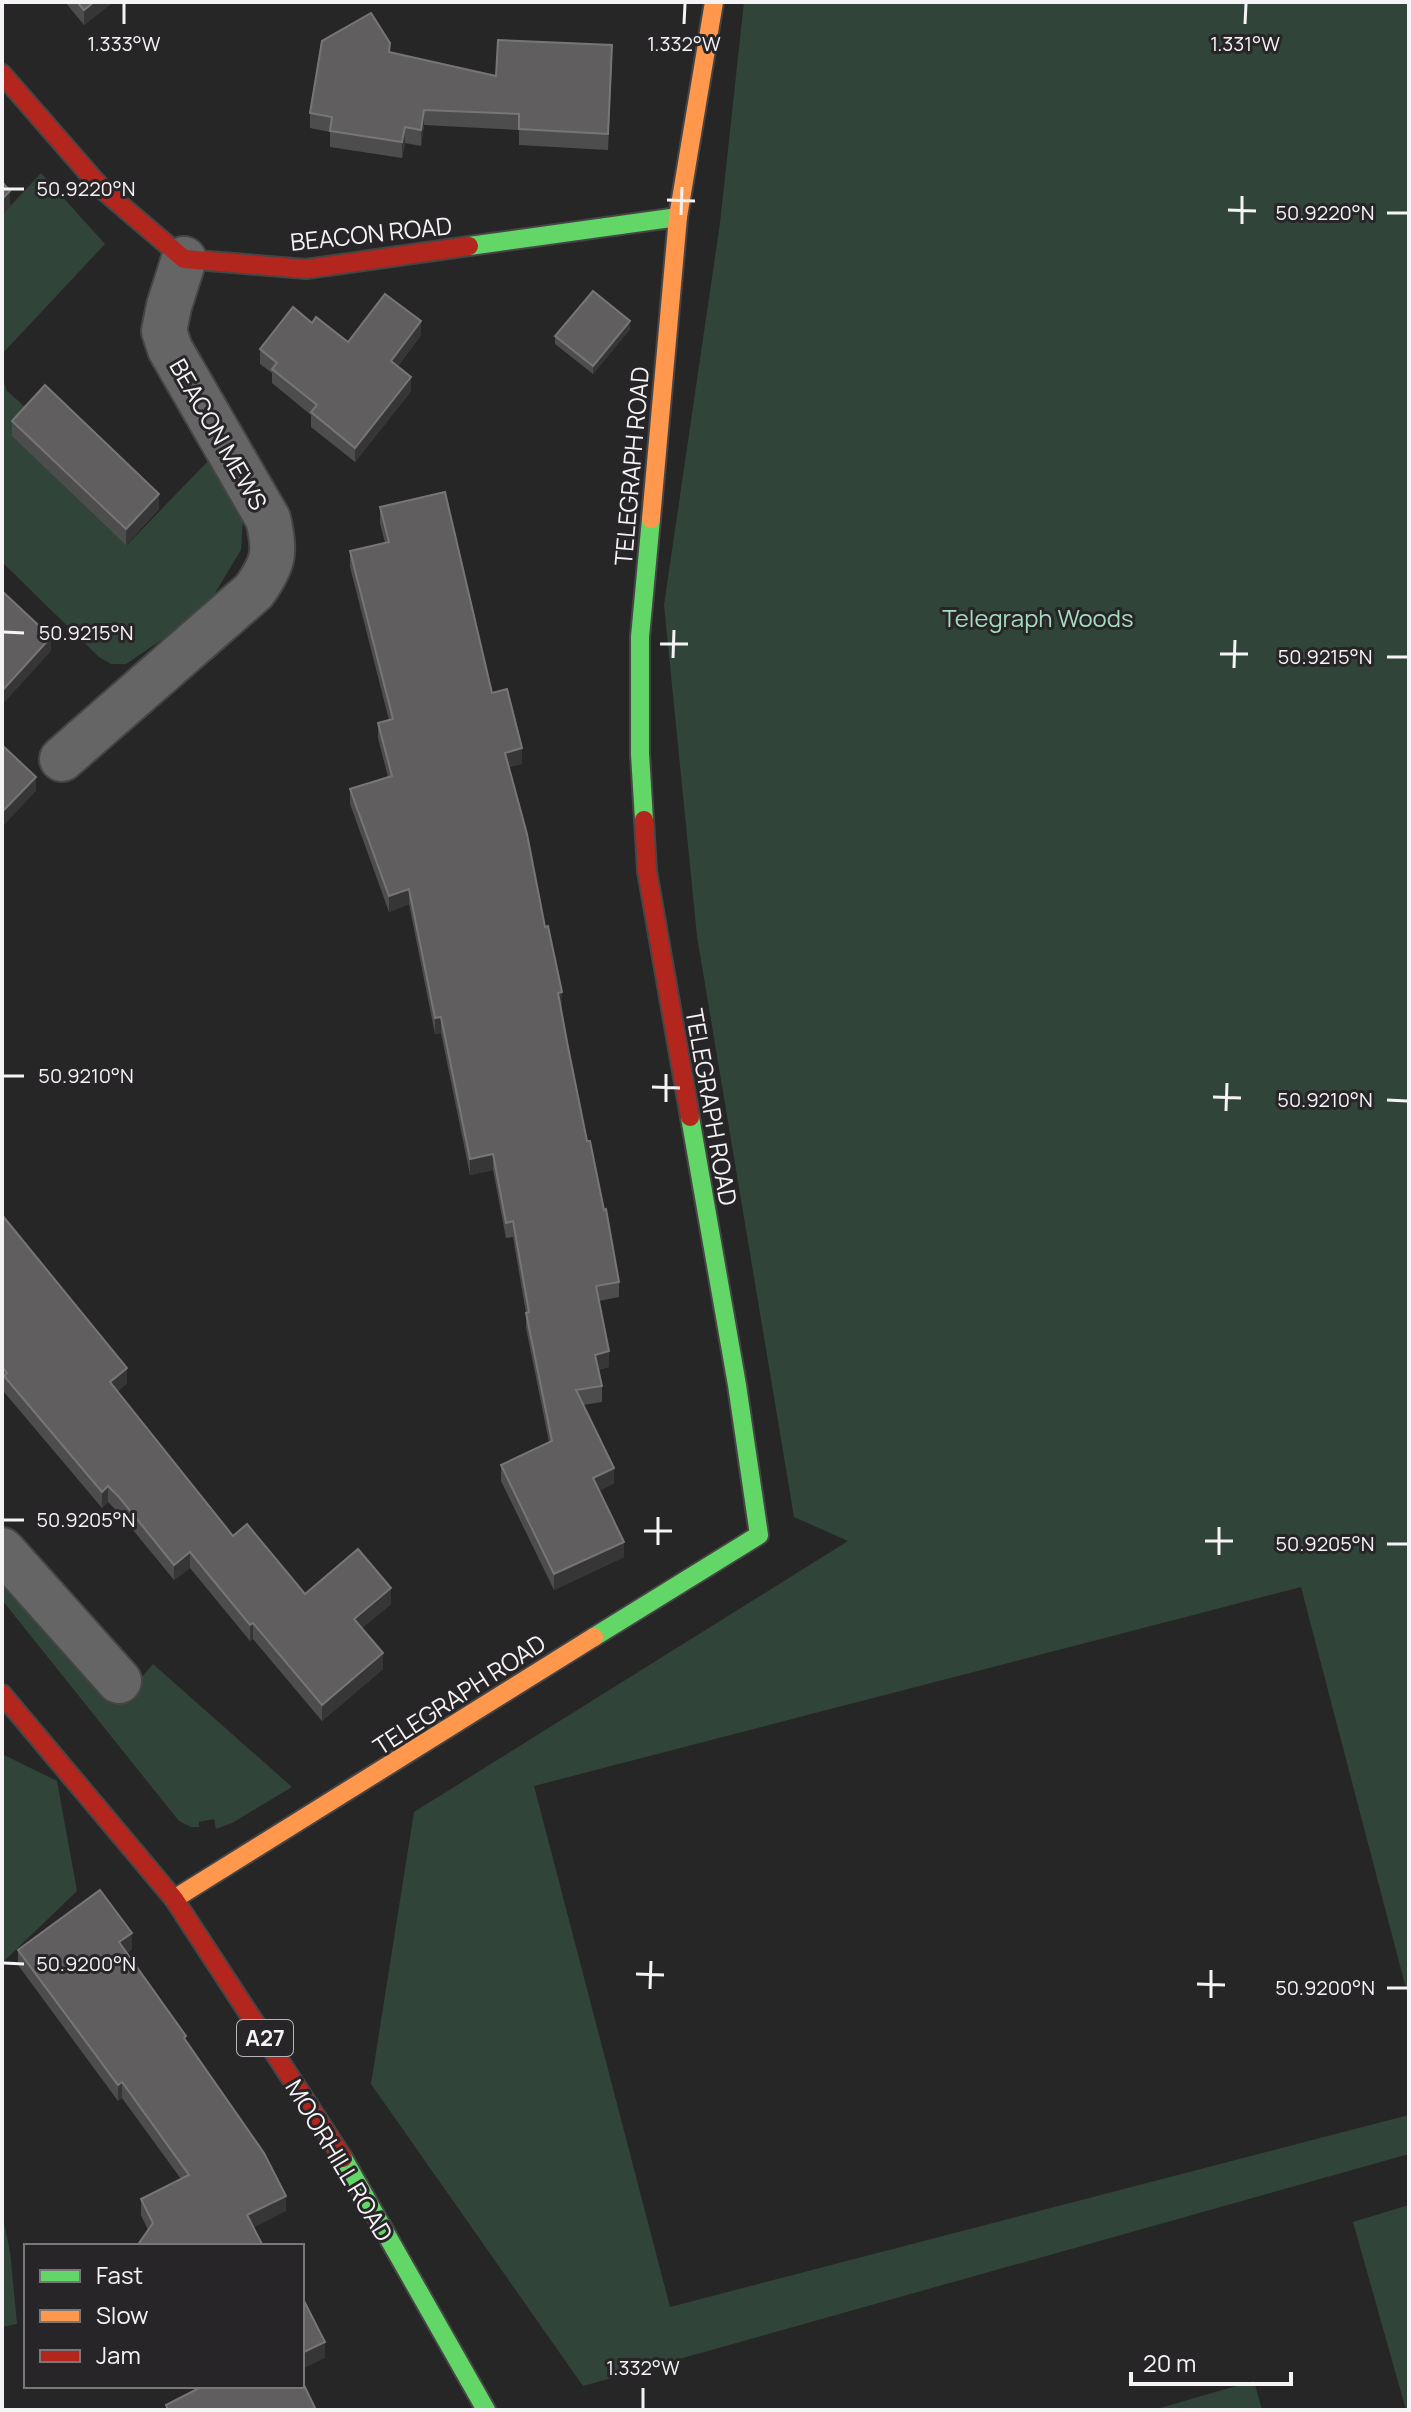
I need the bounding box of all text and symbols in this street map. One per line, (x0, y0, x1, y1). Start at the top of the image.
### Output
text: 1.333°W (88, 30, 161, 57)
text: 1.332°W (647, 30, 721, 57)
text: 1.331°W (1210, 30, 1280, 57)
text: 50.9220°N (37, 175, 135, 202)
text: 50.9220°N (1276, 199, 1374, 226)
street label: BEACON ROAD (289, 208, 453, 258)
street label: BEACON MEWS (162, 352, 276, 516)
street label: TELEGRAPH ROAD (606, 365, 656, 567)
park label: Telegraph Woods (942, 601, 1134, 634)
text: 50.9215°N (39, 619, 133, 646)
text: 50.9215°N (1278, 643, 1372, 670)
street label: TELEGRAPH ROAD (678, 1006, 746, 1208)
text: 50.9210°N (38, 1062, 134, 1089)
text: 50.9210°N (1277, 1086, 1373, 1113)
text: 50.9205°N (36, 1506, 136, 1533)
text: 50.9205°N (1275, 1530, 1375, 1557)
street label: TELEGRAPH ROAD (366, 1626, 552, 1762)
text: 50.9200°N (36, 1950, 136, 1977)
text: 50.9200°N (1275, 1974, 1375, 2001)
road number: A27 (237, 2020, 293, 2056)
street label: MOORHILL ROAD (279, 2073, 401, 2247)
legend (24, 2244, 304, 2388)
text: Fast (96, 2258, 143, 2291)
text: Slow (96, 2298, 149, 2331)
scale bar (1131, 2336, 1291, 2386)
text: Jam (96, 2338, 141, 2371)
text: 20 m (1143, 2346, 1196, 2379)
text: 1.332°W (606, 2354, 680, 2381)

